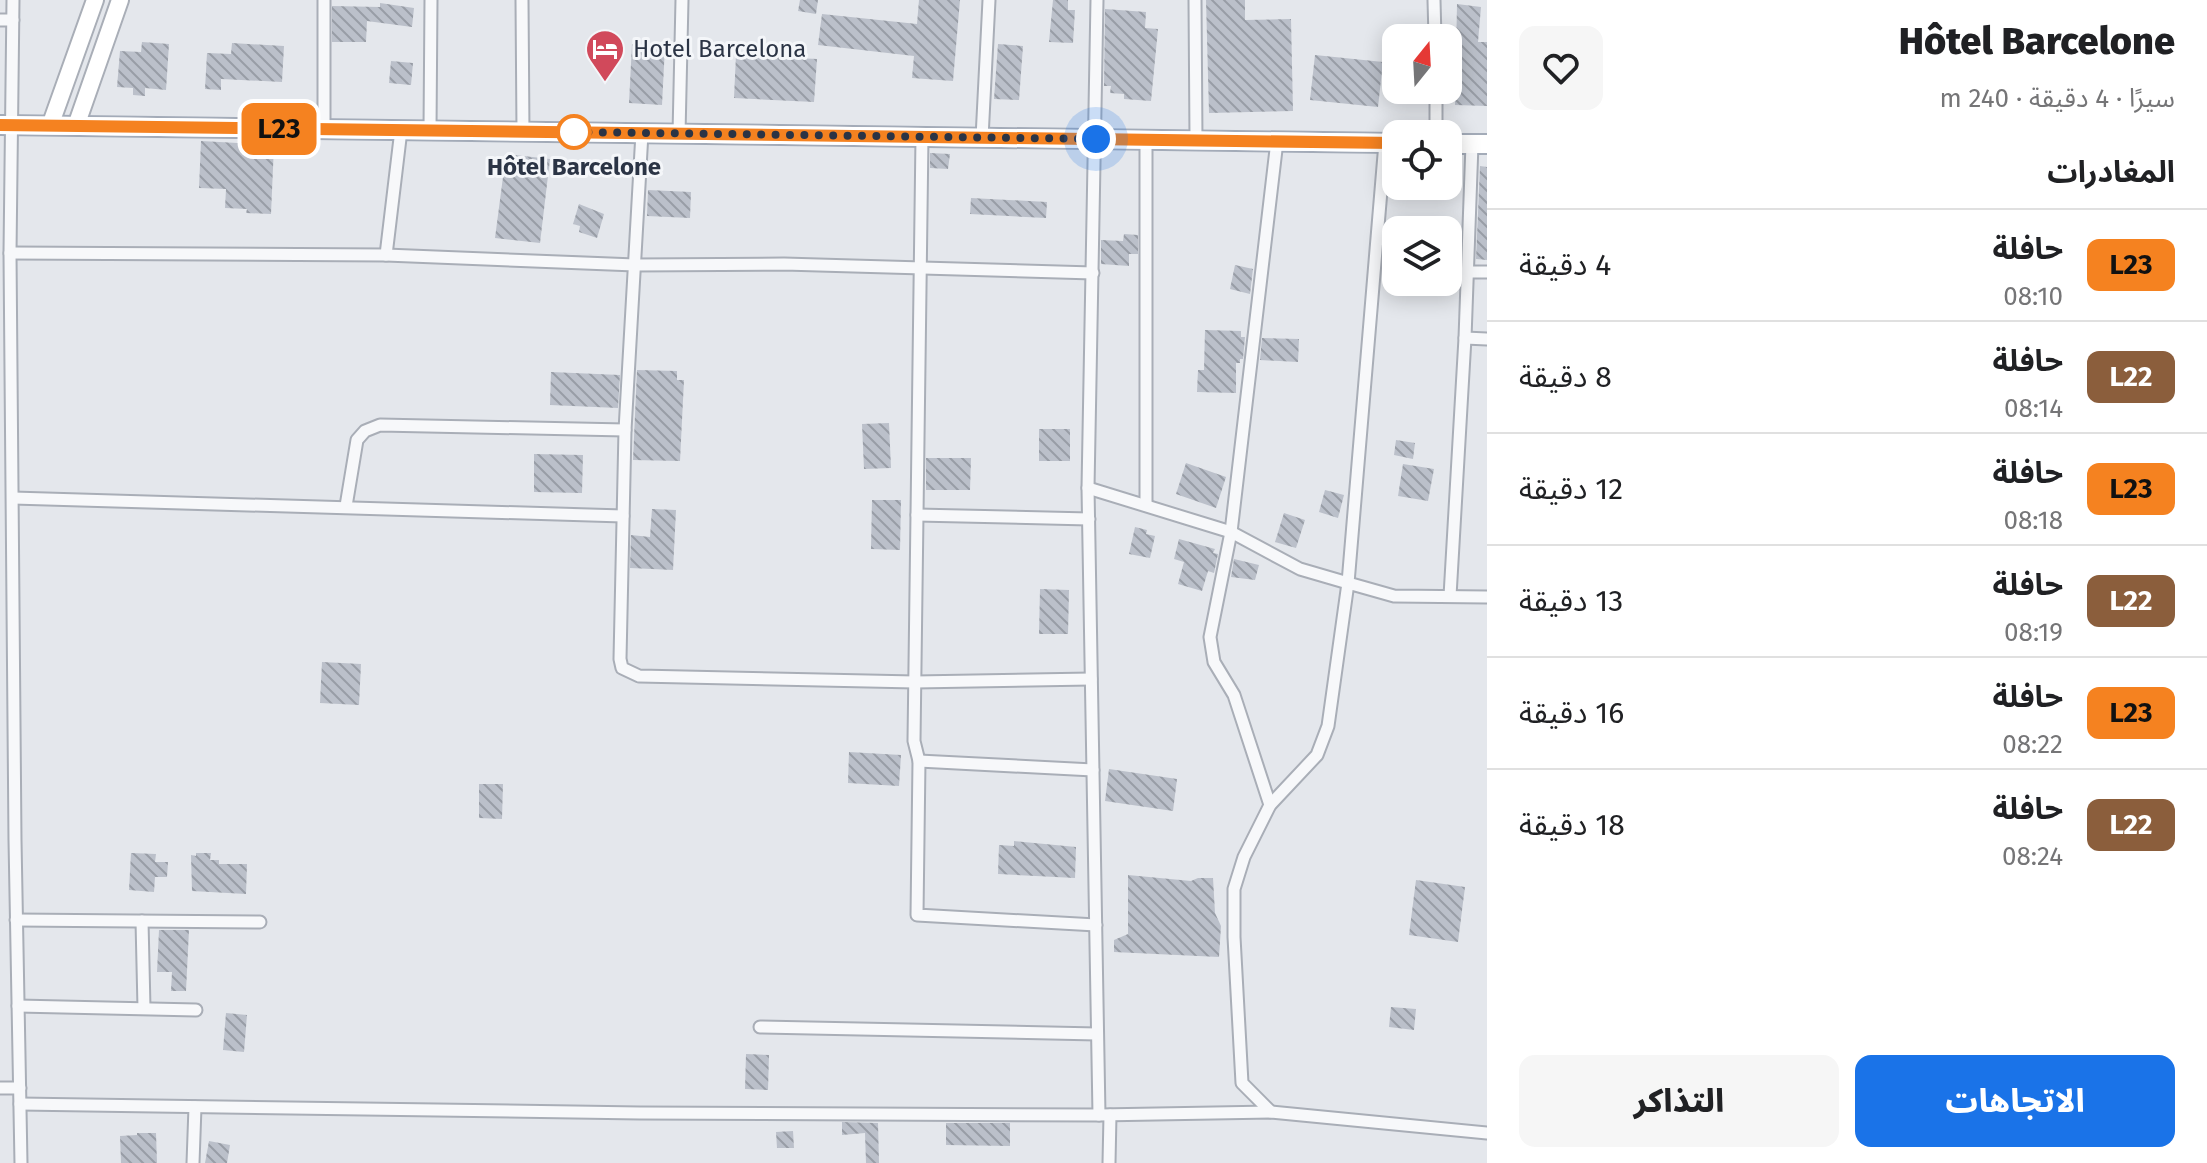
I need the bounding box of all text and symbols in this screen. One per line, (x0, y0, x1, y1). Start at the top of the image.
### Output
text: Hôtel Barcelone (1899, 18, 2175, 64)
north arrow (1382, 24, 1462, 104)
map controls (1382, 24, 1462, 296)
button: heart (1519, 26, 1603, 110)
hotel icon: Hotel Barcelona (584, 28, 626, 83)
place label: Hotel Barcelona (633, 35, 806, 63)
text: سيرًا · 4 دقيقة · 240 m (1939, 83, 2175, 114)
line badge: L23 (233, 103, 325, 155)
text: L23 (258, 112, 300, 145)
marker: Hôtel Barcelone (557, 115, 591, 149)
your location (1076, 119, 1116, 159)
button: locate (1382, 120, 1462, 200)
place label: Hôtel Barcelone (487, 153, 661, 181)
text: المغادرات (2047, 154, 2175, 190)
button: layers (1382, 216, 1462, 296)
text: حافلة (1992, 231, 2063, 267)
text: 4 دقيقة (1519, 247, 1611, 283)
text: L23 (2110, 248, 2152, 281)
text: 08:10 (2003, 281, 2063, 312)
text: حافلة (1992, 343, 2063, 379)
text: 8 دقيقة (1519, 359, 1612, 395)
text: L22 (2110, 360, 2152, 393)
text: 08:14 (2004, 393, 2063, 424)
text: حافلة (1992, 455, 2063, 491)
text: 12 دقيقة (1519, 471, 1623, 507)
text: L23 (2110, 472, 2152, 505)
text: 08:18 (2003, 505, 2063, 536)
text: حافلة (1992, 567, 2063, 603)
text: 13 دقيقة (1519, 583, 1623, 619)
text: L22 (2110, 584, 2152, 617)
text: 08:19 (2004, 617, 2063, 648)
text: حافلة (1992, 679, 2063, 715)
text: 16 دقيقة (1519, 695, 1624, 731)
text: L23 (2110, 696, 2152, 729)
text: 08:22 (2002, 729, 2063, 760)
text: حافلة (1992, 791, 2063, 827)
text: 18 دقيقة (1519, 807, 1625, 843)
text: L22 (2110, 808, 2152, 841)
text: 08:24 (2002, 841, 2063, 872)
button: التذاكر (1519, 1055, 1839, 1147)
button: الاتجاهات (1855, 1055, 2175, 1147)

